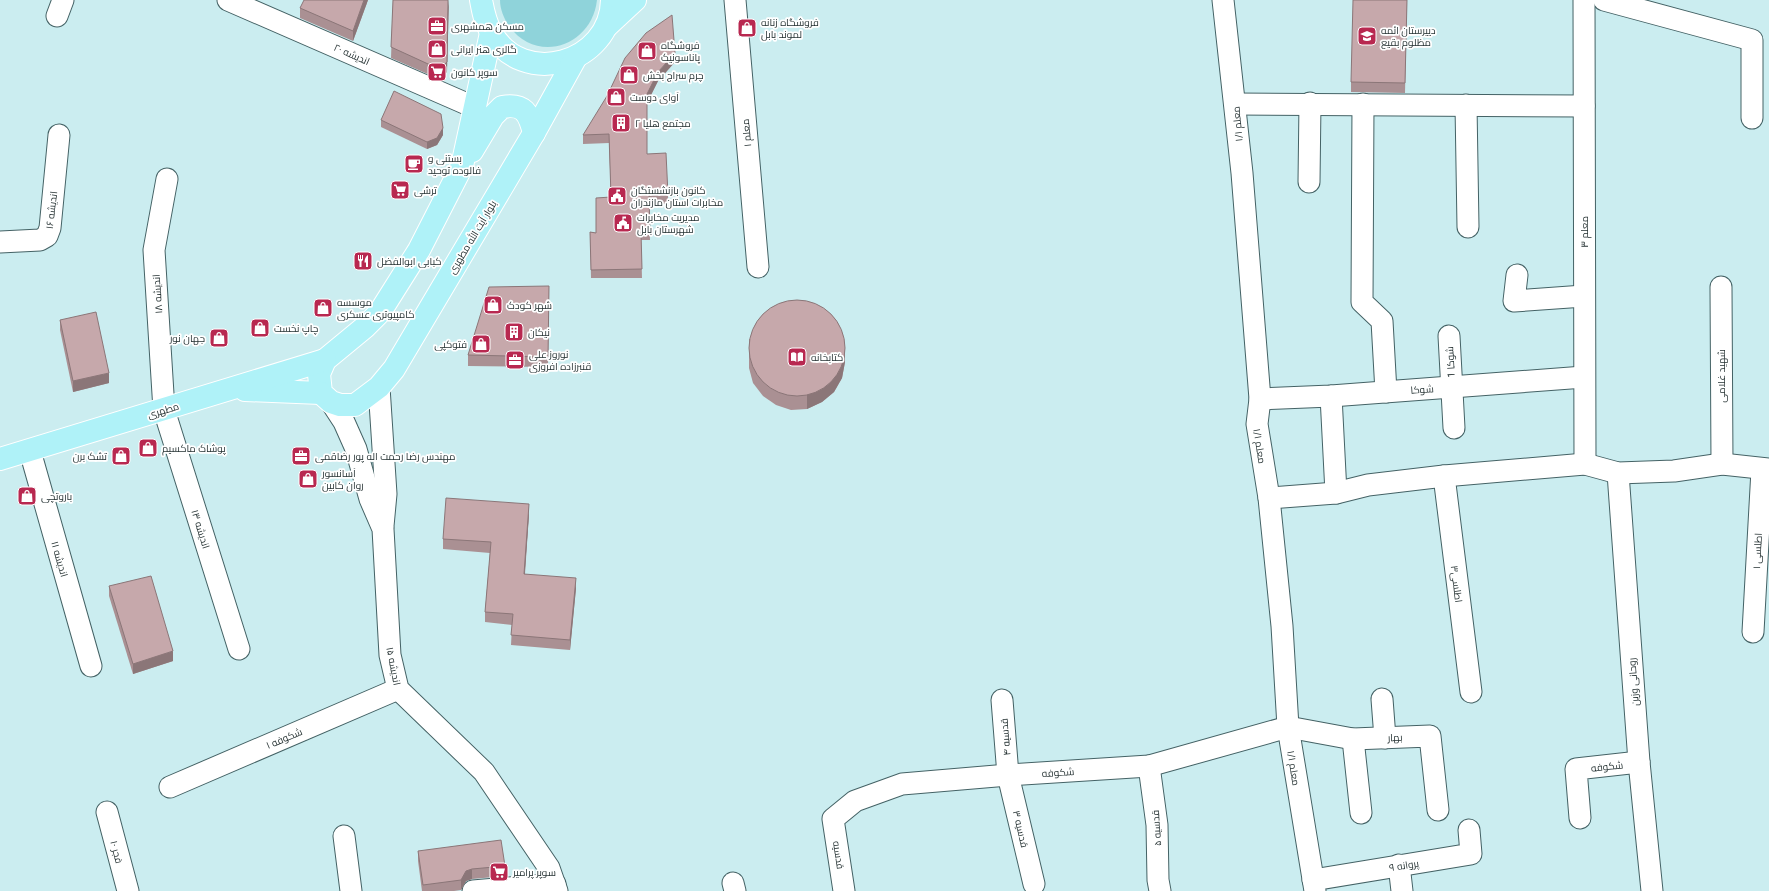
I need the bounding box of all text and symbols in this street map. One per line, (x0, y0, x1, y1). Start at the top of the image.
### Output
office icon: مسکن همشهری (426, 15, 448, 37)
shop icon: فروشگاه زنانه لموند بابل (736, 17, 758, 39)
place label: فروشگاه زنانه لموند بابل (761, 17, 819, 41)
place label: مسکن همشهری (451, 21, 524, 33)
school or university icon: دییرستان ائمه مظلوم بقیع (1356, 25, 1378, 47)
place label: دییرستان ائمه مظلوم بقیع (1381, 25, 1436, 50)
shop icon: گالری هنر ایرانی (426, 38, 448, 60)
shop icon: فروشگاه پاناسونیک (636, 40, 658, 62)
place label: فروشگاه پاناسونیک (661, 40, 700, 64)
street label: اندیشه ۲۰ (332, 42, 371, 67)
place label: گالری هنر ایرانی (451, 44, 517, 56)
supermarket icon: سوپر کانون (426, 61, 448, 83)
shop icon: چرم سراج بخش (618, 64, 640, 86)
place label: سوپر کانون (451, 67, 498, 79)
place label: چرم سراج بخش (643, 70, 704, 83)
shop icon: آوای دوست (605, 86, 627, 108)
place label: آوای دوست (630, 92, 679, 104)
street label: معلم ۱/۱ (1230, 106, 1247, 142)
building icon: مجتمع هلیا ۲ (610, 112, 632, 134)
place label: مجتمع هلیا ۲ (635, 118, 691, 130)
street label: معلم ۱ (740, 118, 755, 147)
cafe icon: بستنی و فالوده توحید (403, 153, 425, 175)
place label: بستنی و فالوده توحید (428, 153, 481, 176)
supermarket icon: ترشی (389, 179, 411, 201)
place label: ترشی (414, 185, 437, 197)
public building icon: کانون بازنشستگان مخابرات استان مازندران (606, 185, 628, 207)
place label: کانون بازنشستگان مخابرات استان مازندران (631, 185, 723, 209)
street label: اندیشه ۱۶ (44, 190, 59, 230)
street label: بلوار آیت الله مطهری (444, 198, 500, 276)
public building icon: مدیریت مخابرات شهرستان بابل (612, 212, 634, 234)
place label: مدیریت مخابرات شهرستان بابل (637, 212, 699, 236)
street label: معلم ۳ (1579, 216, 1592, 248)
restaurant icon: کبابی ابوالفضل (352, 250, 374, 272)
place label: کبابی ابوالفضل (377, 256, 442, 268)
street label: اندیشه ۱۸ (151, 274, 164, 314)
shop icon: شهر کودک (482, 294, 504, 316)
shop icon: موسسه کامپیوتری عسکری (312, 297, 334, 319)
place label: موسسه کامپیوتری عسکری (337, 297, 414, 321)
place label: شهر کودک (507, 300, 552, 312)
shop icon: چاپ نخست (249, 317, 271, 339)
building icon: نیکان (503, 321, 525, 343)
place label: چاپ نخست (274, 323, 318, 335)
shop icon: جهان نور (208, 327, 230, 349)
place label: نیکان (528, 327, 550, 339)
place label: جهان نور (169, 333, 205, 345)
shop icon: فتوکپی (470, 333, 492, 355)
place label: فتوکپی (434, 339, 467, 351)
library icon: کتابخانه (786, 346, 808, 368)
street label: شوکا 1 (1444, 346, 1457, 378)
office icon: نوروز علی قنبرزاده افروزی (504, 349, 526, 371)
place label: نوروز علی قنبرزاده افروزی (529, 349, 591, 373)
street label: شهید غلامی (1716, 349, 1728, 403)
place label: کتابخانه (811, 352, 843, 363)
street label: شوکا (1410, 383, 1434, 396)
street label: مطهری (146, 400, 181, 421)
street label: معلم ۱/۱ (1249, 428, 1268, 465)
shop icon: پوشاک ماکسیم (137, 437, 159, 459)
place label: پوشاک ماکسیم (162, 443, 226, 456)
shop icon: تشک برن (110, 445, 132, 467)
office icon: مهندس رضا رحمت اله پور رضاقمی (290, 445, 312, 467)
place label: تشک برن (73, 451, 107, 463)
place label: مهندس رضا رحمت اله پور رضاقمی (315, 451, 455, 463)
shop icon: آسانسور روان کابین (297, 468, 319, 490)
place label: آسانسور روان کابین (321, 468, 364, 492)
shop icon: باروتچی (16, 485, 38, 507)
place label: باروتچی (41, 491, 72, 503)
street label: اندیشه ١٣ (189, 508, 212, 550)
street label: اطلسی ۱ (1751, 533, 1765, 569)
street label: اندیشه ۱۱ (49, 540, 70, 578)
street label: اطلسی۳ (1448, 565, 1464, 603)
street label: اندیشه ۱۵ (384, 646, 403, 686)
street label: روحانی وزین (1626, 657, 1642, 706)
street label: قدسیه ۴ (998, 718, 1013, 756)
street label: شکوفه ۱ (265, 726, 304, 751)
street label: بهار (1386, 732, 1403, 744)
street label: معلم ۱/۱ (1283, 750, 1302, 787)
street label: شکوفه (1590, 759, 1624, 774)
street label: شکوفه (1041, 766, 1075, 779)
street label: قدسیه ۵ (1150, 809, 1163, 846)
street label: قدسیه ۳ (1011, 810, 1030, 849)
street label: فجر ۱۰ (108, 840, 125, 865)
street label: قدسیه (831, 840, 846, 870)
street label: پروانه ۹ (1388, 858, 1420, 874)
supermarket icon: سوپر پرامیر (488, 861, 510, 883)
place label: سوپر پرامیر (512, 867, 556, 879)

